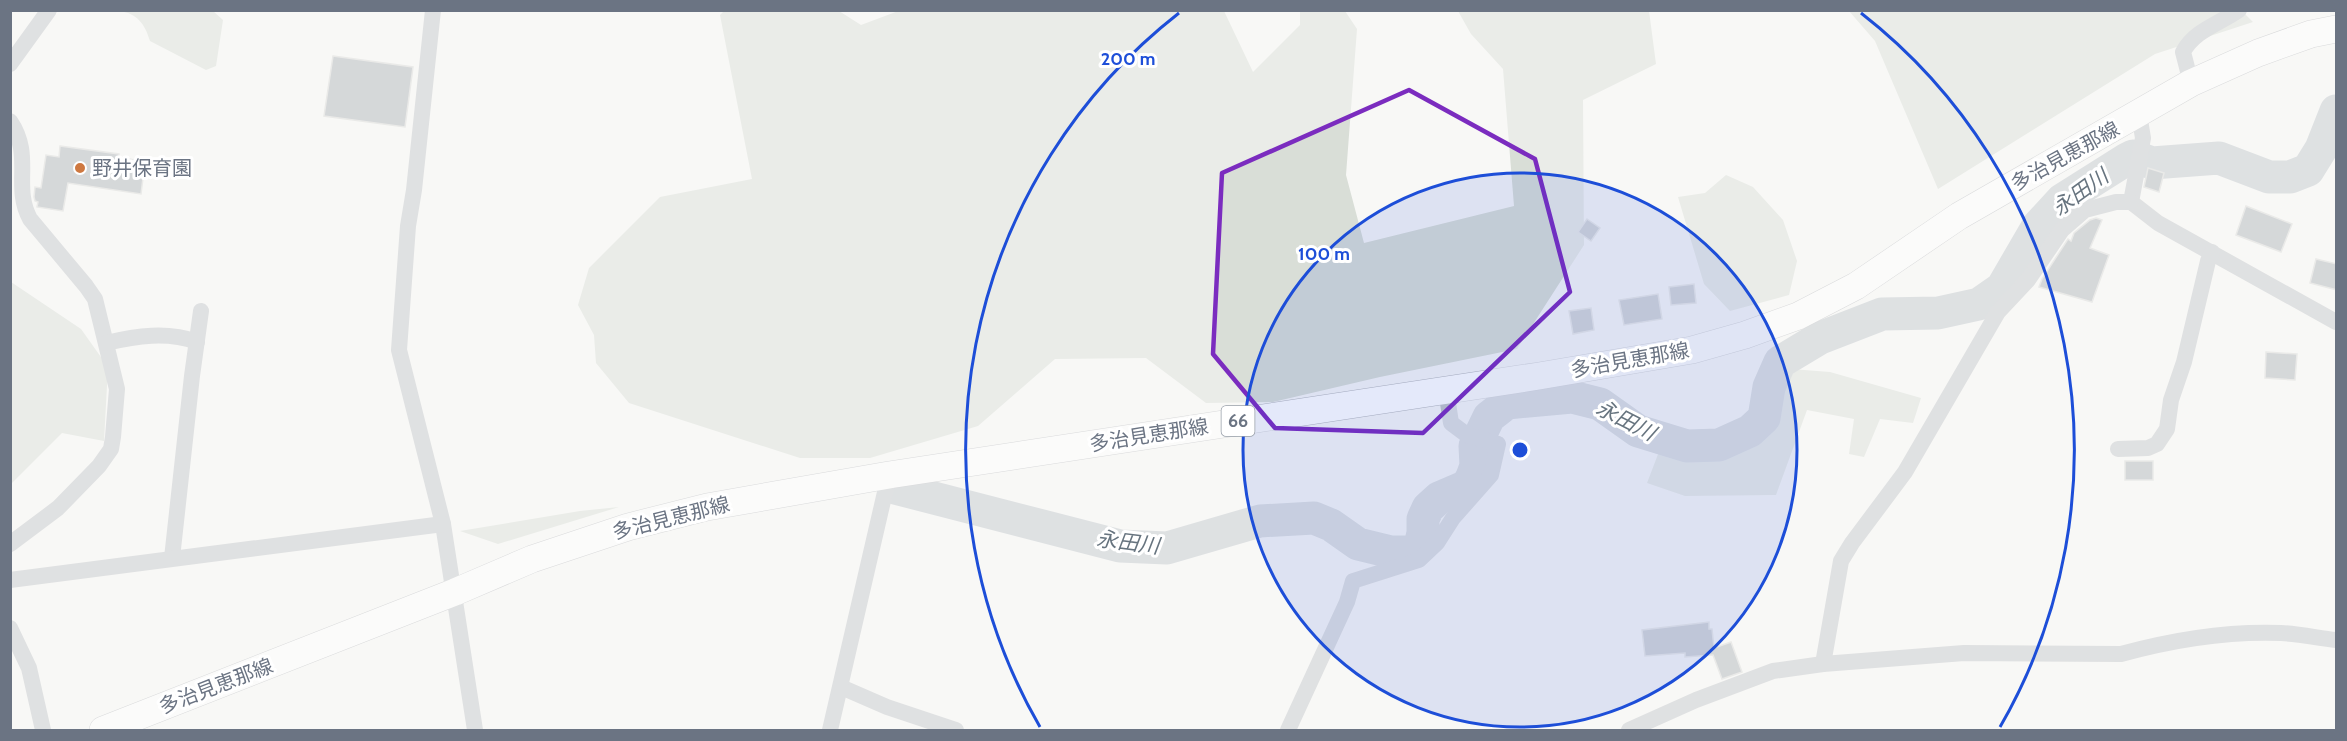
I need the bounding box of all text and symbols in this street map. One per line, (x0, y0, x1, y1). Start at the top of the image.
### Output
text: 200 m (1101, 48, 1155, 70)
street label: 多治見恵那線 (2007, 116, 2123, 196)
place label: 野井保育園 (92, 156, 192, 180)
marker: 野井保育園 (73, 161, 87, 175)
water label: 永田川 (2047, 162, 2114, 221)
text: 100 m (1298, 243, 1350, 265)
street label: 多治見恵那線 (1569, 338, 1691, 382)
water label: 永田川 (1592, 395, 1662, 446)
road number: 66 (1222, 406, 1254, 436)
street label: 多治見恵那線 (1088, 414, 1210, 456)
centre of rings (1510, 440, 1530, 460)
street label: 多治見恵那線 (610, 492, 732, 544)
water label: 永田川 (1095, 526, 1163, 558)
street label: 多治見恵那線 (156, 653, 276, 719)

